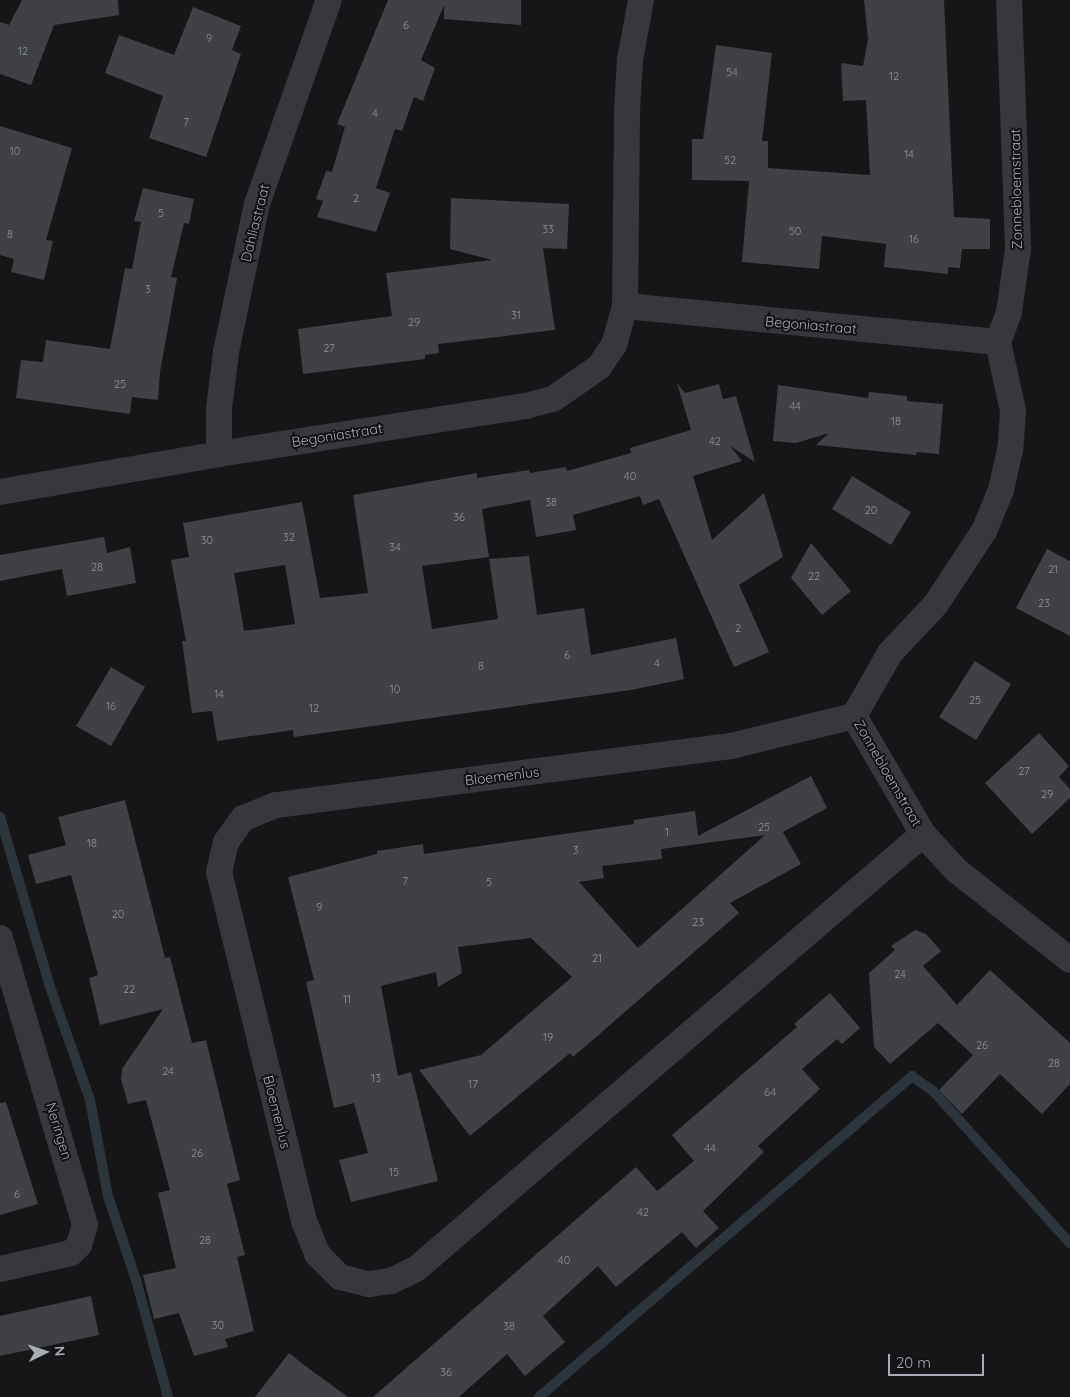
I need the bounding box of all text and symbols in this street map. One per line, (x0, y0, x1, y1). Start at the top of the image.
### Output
house number: 6 (403, 18, 409, 32)
house number: 9 (206, 31, 212, 45)
house number: 12 (18, 44, 28, 58)
house number: 54 (726, 65, 738, 79)
house number: 12 (889, 69, 899, 83)
house number: 4 (372, 106, 378, 120)
house number: 7 (183, 115, 189, 129)
street label: Zonnebloemstraat (1007, 129, 1025, 249)
house number: 10 (10, 144, 20, 158)
house number: 14 (904, 147, 914, 161)
house number: 52 (724, 153, 736, 167)
street label: Dahliastraat (237, 182, 273, 264)
house number: 2 (353, 191, 359, 205)
house number: 5 (158, 206, 164, 220)
house number: 33 (542, 222, 554, 236)
house number: 50 (789, 224, 801, 238)
house number: 8 (7, 227, 13, 241)
house number: 16 (909, 232, 919, 246)
house number: 3 (145, 282, 151, 296)
house number: 31 (511, 308, 521, 322)
street label: Begoniastraat (765, 313, 857, 337)
house number: 29 (408, 315, 420, 329)
house number: 27 (323, 341, 335, 355)
house number: 25 (114, 377, 126, 391)
house number: 44 (789, 399, 801, 413)
house number: 18 (891, 414, 901, 428)
street label: Begoniastraat (290, 420, 384, 450)
house number: 42 (709, 434, 721, 448)
house number: 40 (624, 469, 636, 483)
house number: 38 (545, 495, 557, 509)
house number: 20 (865, 503, 877, 517)
house number: 36 (453, 510, 465, 524)
house number: 32 (283, 530, 295, 544)
house number: 30 (201, 533, 213, 547)
house number: 34 (389, 540, 401, 554)
house number: 28 (91, 560, 103, 574)
house number: 21 (1048, 562, 1058, 576)
house number: 22 (808, 569, 820, 583)
house number: 23 (1038, 596, 1050, 610)
house number: 2 (735, 621, 741, 635)
house number: 6 (564, 648, 570, 662)
house number: 4 (654, 656, 660, 670)
house number: 8 (478, 659, 484, 673)
house number: 10 (390, 682, 400, 696)
house number: 14 (214, 687, 224, 701)
house number: 25 (969, 693, 981, 707)
house number: 16 (106, 699, 116, 713)
house number: 12 (309, 701, 319, 715)
street label: Zonnebloemstraat (851, 717, 925, 829)
street label: Bloemenlus (464, 763, 540, 789)
house number: 27 (1018, 764, 1030, 778)
house number: 29 (1041, 787, 1053, 801)
house number: 25 (758, 820, 770, 834)
house number: 1 (665, 825, 669, 839)
house number: 18 (87, 836, 97, 850)
house number: 3 (573, 843, 579, 857)
house number: 7 (402, 874, 408, 888)
house number: 5 (486, 875, 492, 889)
house number: 9 (316, 900, 322, 914)
house number: 20 (112, 907, 124, 921)
house number: 23 (692, 915, 704, 929)
house number: 21 (592, 951, 602, 965)
house number: 24 (894, 967, 906, 981)
house number: 22 (123, 982, 135, 996)
house number: 11 (343, 992, 351, 1006)
house number: 19 (543, 1030, 553, 1044)
house number: 26 (976, 1038, 988, 1052)
house number: 28 (1048, 1056, 1060, 1070)
house number: 24 (162, 1064, 174, 1078)
house number: 13 (371, 1071, 381, 1085)
street label: Bloemenlus (260, 1074, 294, 1150)
house number: 17 (468, 1077, 478, 1091)
house number: 64 (764, 1085, 776, 1099)
street label: Neringen (42, 1100, 76, 1162)
house number: 44 (704, 1141, 716, 1155)
house number: 26 (191, 1146, 203, 1160)
house number: 15 (389, 1165, 399, 1179)
house number: 6 (14, 1187, 20, 1201)
house number: 42 (637, 1205, 649, 1219)
house number: 28 (199, 1233, 211, 1247)
house number: 40 (558, 1253, 570, 1267)
house number: 30 (212, 1318, 224, 1332)
house number: 38 (503, 1319, 515, 1333)
north arrow (20, 1327, 70, 1377)
scale bar (890, 1344, 986, 1376)
text: N (51, 1345, 69, 1357)
text: 20 m (896, 1353, 931, 1372)
house number: 36 (440, 1365, 452, 1379)

